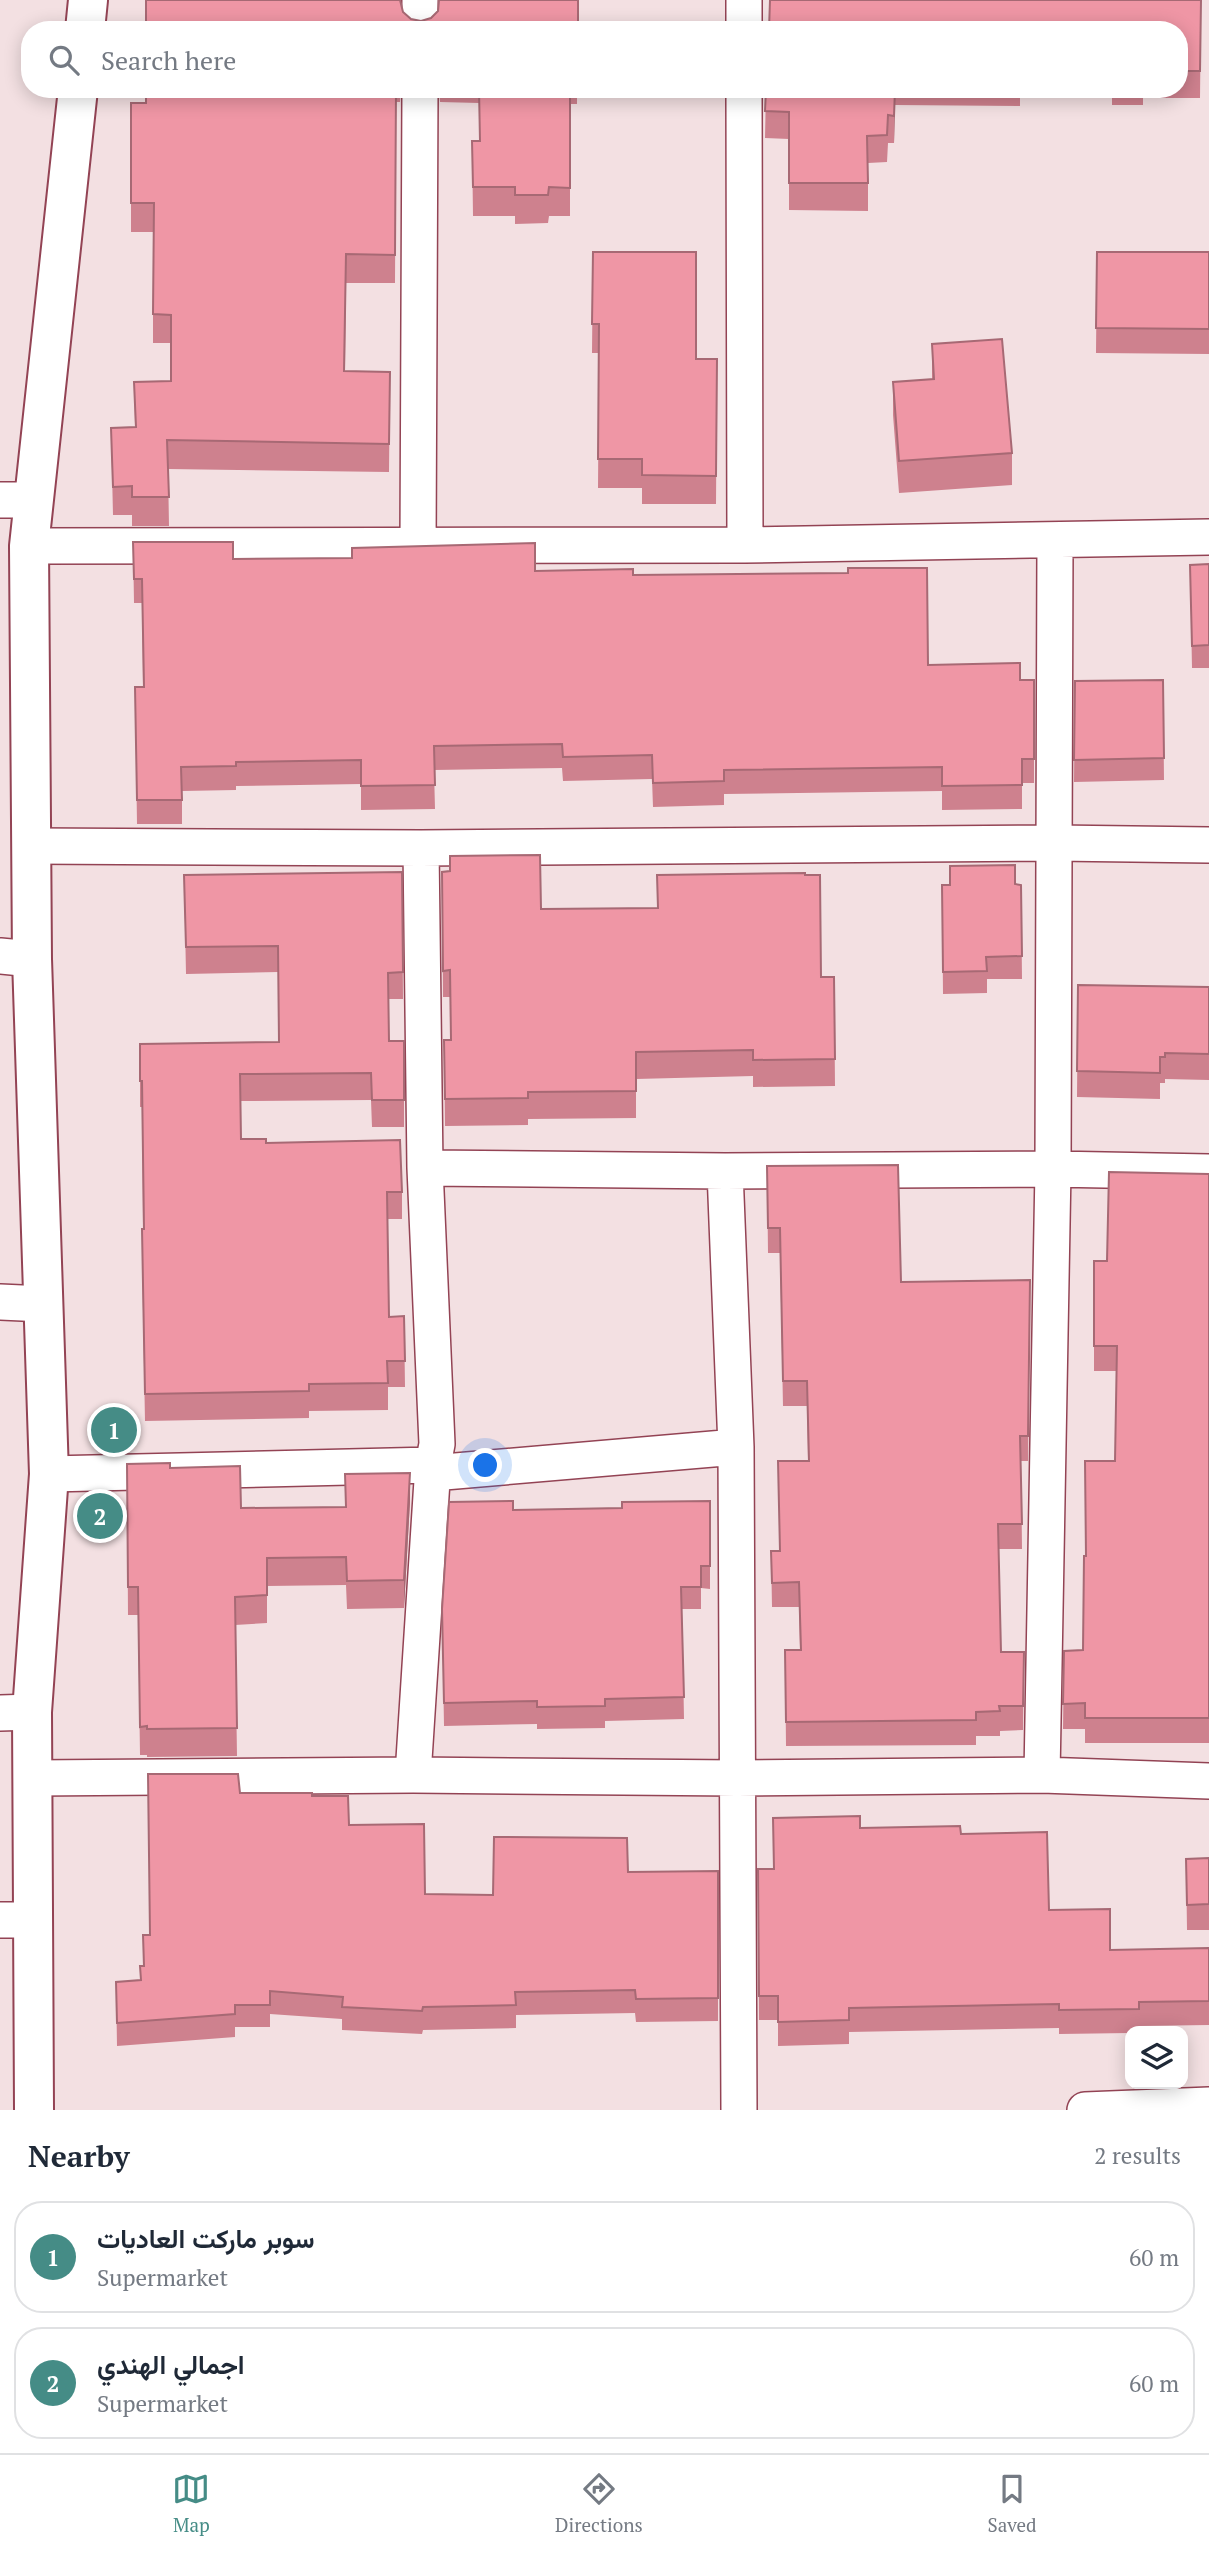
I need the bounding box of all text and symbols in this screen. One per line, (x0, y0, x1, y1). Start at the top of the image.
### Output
search box (21, 21, 1188, 98)
icon: search (45, 41, 83, 79)
text: Search here (101, 43, 236, 77)
pin: 1 (91, 1404, 137, 1456)
your location (468, 1448, 502, 1482)
pin: 2 (77, 1490, 123, 1542)
map controls (1125, 2026, 1188, 2089)
button: layers (1125, 2026, 1188, 2089)
text: Nearby (28, 2136, 130, 2176)
text: 2 results (1094, 2140, 1181, 2171)
text: سوبر ماركت العاديات (97, 2221, 315, 2255)
text: 1 (47, 2242, 60, 2273)
text: 60 m (1129, 2242, 1179, 2273)
text: Supermarket (97, 2262, 228, 2293)
text: اجمالي الهندي (97, 2347, 245, 2381)
text: 2 (47, 2368, 60, 2399)
text: 60 m (1129, 2368, 1179, 2399)
text: Supermarket (97, 2388, 228, 2419)
tab: Map (172, 2470, 210, 2537)
tab: Directions (555, 2470, 643, 2537)
tab: Saved (987, 2470, 1037, 2537)

